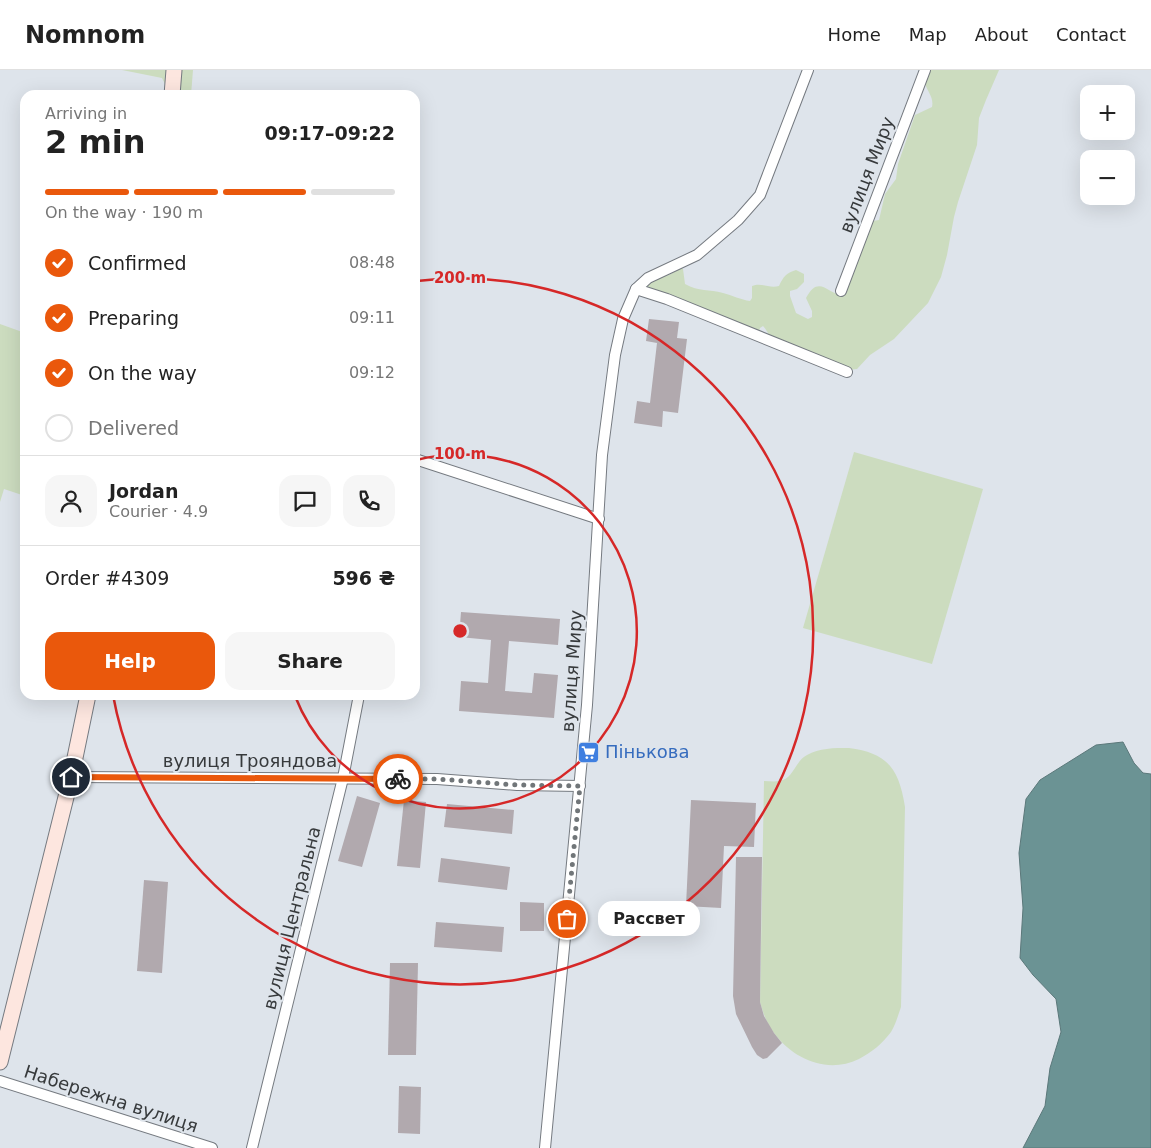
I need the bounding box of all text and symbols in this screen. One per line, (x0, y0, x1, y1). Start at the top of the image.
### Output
text: Nomnom (25, 21, 145, 49)
text: Home (828, 24, 881, 45)
text: Map (909, 24, 947, 45)
text: About (975, 24, 1028, 45)
text: Contact (1056, 24, 1126, 45)
map controls (1080, 85, 1135, 205)
button: + (1080, 85, 1135, 140)
text: Arriving in (45, 104, 127, 123)
street label: вулиця Миру (835, 114, 898, 236)
text: 09:17–09:22 (265, 122, 395, 144)
text: 2 min (45, 123, 146, 161)
button: − (1080, 150, 1135, 205)
text: On the way · 190 m (45, 203, 203, 222)
icon: check (45, 249, 73, 277)
text: Confirmed (88, 252, 187, 274)
text: 08:48 (349, 253, 395, 272)
text: 200 m (434, 269, 486, 287)
icon: check (45, 304, 73, 332)
text: Preparing (88, 307, 179, 329)
text: 09:11 (349, 308, 395, 327)
icon: check (45, 359, 73, 387)
text: On the way (88, 362, 197, 384)
text: 09:12 (349, 363, 395, 382)
text: Delivered (88, 417, 179, 439)
text: 100 m (434, 445, 486, 463)
button: person (45, 475, 97, 527)
button: chat (279, 475, 331, 527)
button: phone (343, 475, 395, 527)
text: Jordan (109, 480, 178, 502)
text: Courier · 4.9 (109, 502, 208, 521)
text: Order #4309 (45, 567, 169, 589)
text: 596 ₴ (332, 567, 395, 589)
street label: вулиця Миру (557, 609, 586, 733)
centre of rings (451, 622, 469, 640)
button: Help (45, 632, 215, 690)
button: Share (225, 632, 395, 690)
supermarket icon: Пінькова (577, 740, 601, 764)
place label: Пінькова (605, 741, 689, 762)
street label: вулиця Трояндова (163, 750, 337, 771)
courier (373, 754, 423, 804)
pin (50, 756, 92, 798)
icon: home (57, 763, 85, 791)
icon: bike (384, 765, 412, 793)
street label: вулиця Центральна (259, 824, 324, 1012)
pin (546, 898, 588, 940)
callout: Рассвет (597, 902, 700, 936)
icon: bag (553, 905, 581, 933)
text: Рассвет (613, 909, 685, 928)
street label: Набережна вулиця (22, 1060, 201, 1137)

